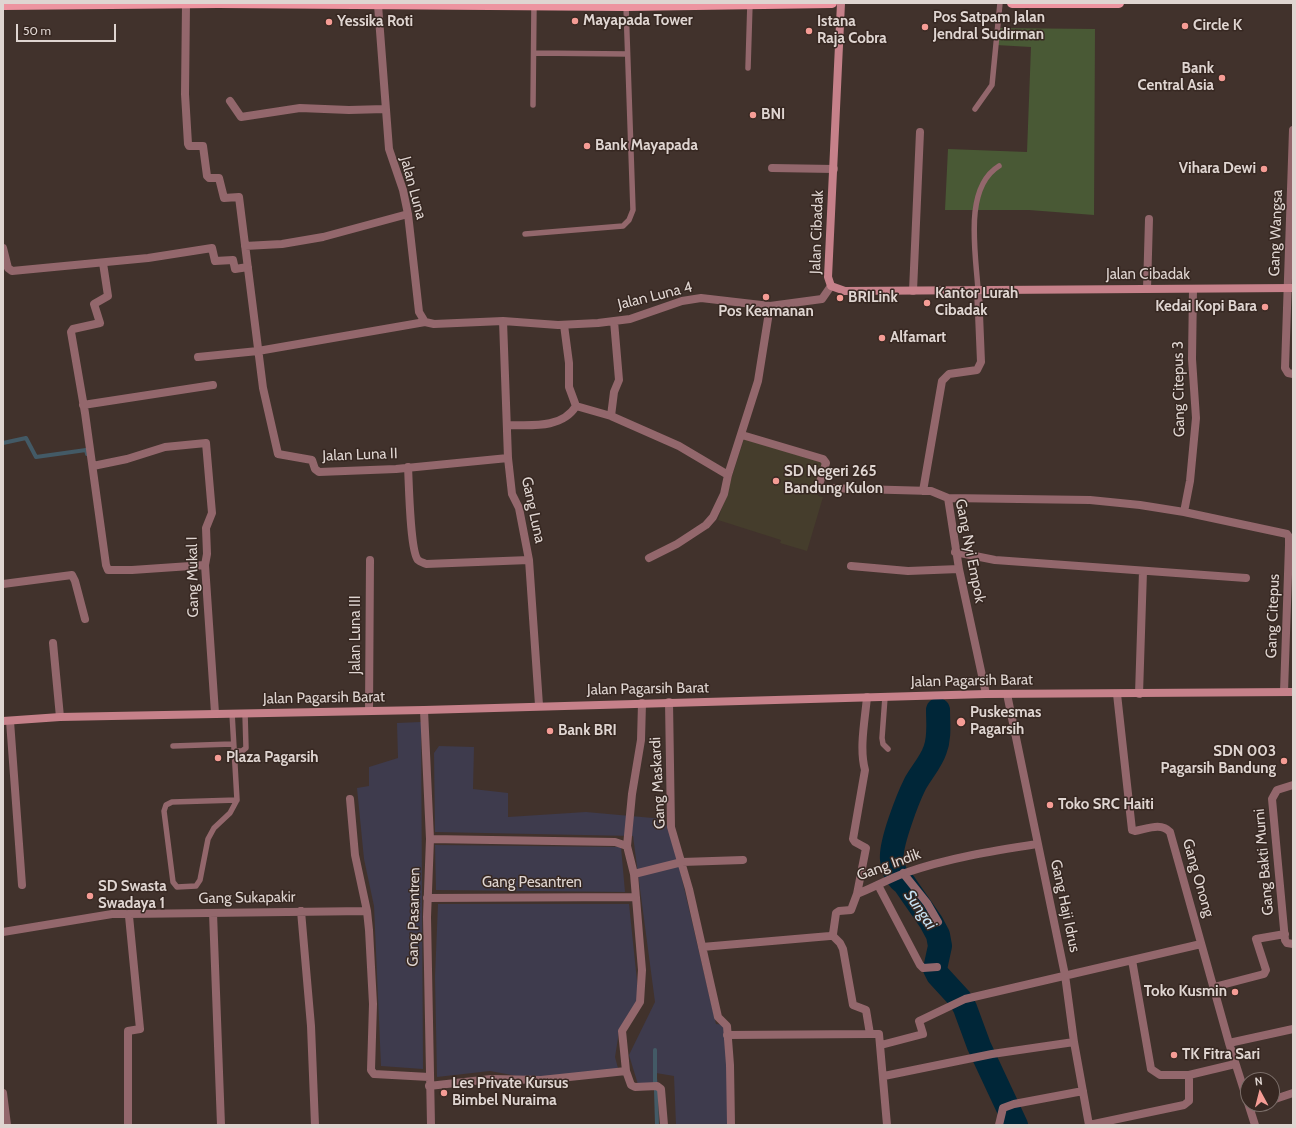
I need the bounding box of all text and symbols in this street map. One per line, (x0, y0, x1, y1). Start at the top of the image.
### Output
place label: Pos Satpam Jalan Jendral Sudirman (933, 9, 1045, 44)
place label: Mayapada Tower (583, 12, 693, 30)
place label: Yessika Roti (337, 13, 413, 31)
place label: Istana Raja Cobra (817, 13, 887, 48)
scale bar (18, 16, 118, 42)
marker: Mayapada Tower (570, 16, 580, 26)
marker: Yessika Roti (324, 17, 334, 27)
place label: Circle K (1193, 17, 1242, 35)
marker: Circle K (1180, 21, 1190, 31)
marker: Pos Satpam Jalan Jendral Sudirman (920, 22, 930, 32)
text: 50 m (23, 23, 51, 38)
marker: Istana Raja Cobra (804, 26, 814, 36)
place label: Bank Central Asia (1138, 60, 1214, 95)
marker: Bank Central Asia (1217, 73, 1227, 83)
place label: BNI (761, 106, 785, 124)
marker: BNI (748, 110, 758, 120)
place label: Bank Mayapada (595, 137, 698, 155)
marker: Bank Mayapada (582, 141, 592, 151)
street label: Jalan Luna (396, 155, 430, 221)
place label: Vihara Dewi (1179, 160, 1256, 178)
marker: Vihara Dewi (1259, 164, 1269, 174)
street label: Gang Wangsa (1265, 189, 1287, 277)
street label: Jalan Cibadak (807, 190, 827, 274)
street label: Jalan Cibadak (1106, 266, 1190, 284)
street label: Jalan Luna 4 (616, 278, 694, 314)
place label: Kantor Lurah Cibadak (935, 285, 1018, 320)
place label: BRILink (848, 289, 898, 307)
marker: Pos Keamanan (761, 292, 771, 302)
marker: BRILink (835, 293, 845, 303)
marker: Kantor Lurah Cibadak (922, 298, 932, 308)
place label: Kedai Kopi Bara (1155, 298, 1257, 316)
marker: Kedai Kopi Bara (1260, 302, 1270, 312)
place label: Pos Keamanan (718, 303, 814, 321)
place label: Alfamart (890, 329, 946, 347)
marker: Alfamart (877, 333, 887, 343)
street label: Gang Citepus 3 (1169, 341, 1189, 437)
street label: Jalan Luna II (322, 445, 398, 465)
place label: SD Negeri 265 Bandung Kulon (784, 463, 883, 498)
street label: Gang Luna (517, 475, 549, 545)
marker: SD Negeri 265 Bandung Kulon (771, 476, 781, 486)
street label: Gang Nyi Empok (951, 497, 989, 605)
street label: Gang Mukal I (183, 536, 203, 618)
street label: Gang Citepus (1263, 573, 1283, 659)
street label: Jalan Luna III (347, 595, 365, 675)
street label: Jalan Pagarsih Barat (911, 671, 1033, 691)
street label: Jalan Pagarsih Barat (587, 679, 709, 699)
street label: Jalan Pagarsih Barat (263, 688, 385, 708)
place label: Puskesmas Pagarsih (970, 704, 1041, 739)
marker: Puskesmas Pagarsih (955, 716, 967, 728)
place label: Bank BRI (558, 722, 617, 740)
marker: Bank BRI (545, 726, 555, 736)
street label: Gang Maskardi (647, 737, 669, 829)
place label: SDN 003 Pagarsih Bandung (1160, 743, 1276, 778)
place label: Plaza Pagarsih (226, 749, 319, 767)
marker: Plaza Pagarsih (213, 753, 223, 763)
marker: SDN 003 Pagarsih Bandung (1279, 756, 1289, 766)
place label: Toko SRC Haiti (1058, 796, 1154, 814)
marker: Toko SRC Haiti (1045, 800, 1055, 810)
street label: Gang Bakti Murni (1250, 808, 1278, 916)
street label: Gang Onong (1178, 837, 1218, 919)
street label: Gang Indik (855, 845, 923, 885)
street label: Gang Haji Idrus (1046, 858, 1084, 954)
street label: Gang Pasantren (404, 867, 424, 967)
street label: Gang Pesantren (482, 874, 582, 892)
place label: SD Swasta Swadaya 1 (98, 878, 167, 913)
water label: Sungai (899, 886, 941, 934)
street label: Gang Sukapakir (198, 888, 296, 908)
marker: SD Swasta Swadaya 1 (85, 891, 95, 901)
place label: Toko Kusmin (1144, 983, 1227, 1001)
marker: Toko Kusmin (1230, 987, 1240, 997)
place label: TK Fitra Sari (1182, 1046, 1260, 1064)
marker: TK Fitra Sari (1169, 1050, 1179, 1060)
north arrow (1240, 1072, 1280, 1112)
text: N (1254, 1074, 1263, 1089)
place label: Les Private Kursus Bimbel Nuraima (452, 1075, 568, 1110)
marker: Les Private Kursus Bimbel Nuraima (439, 1088, 449, 1098)

